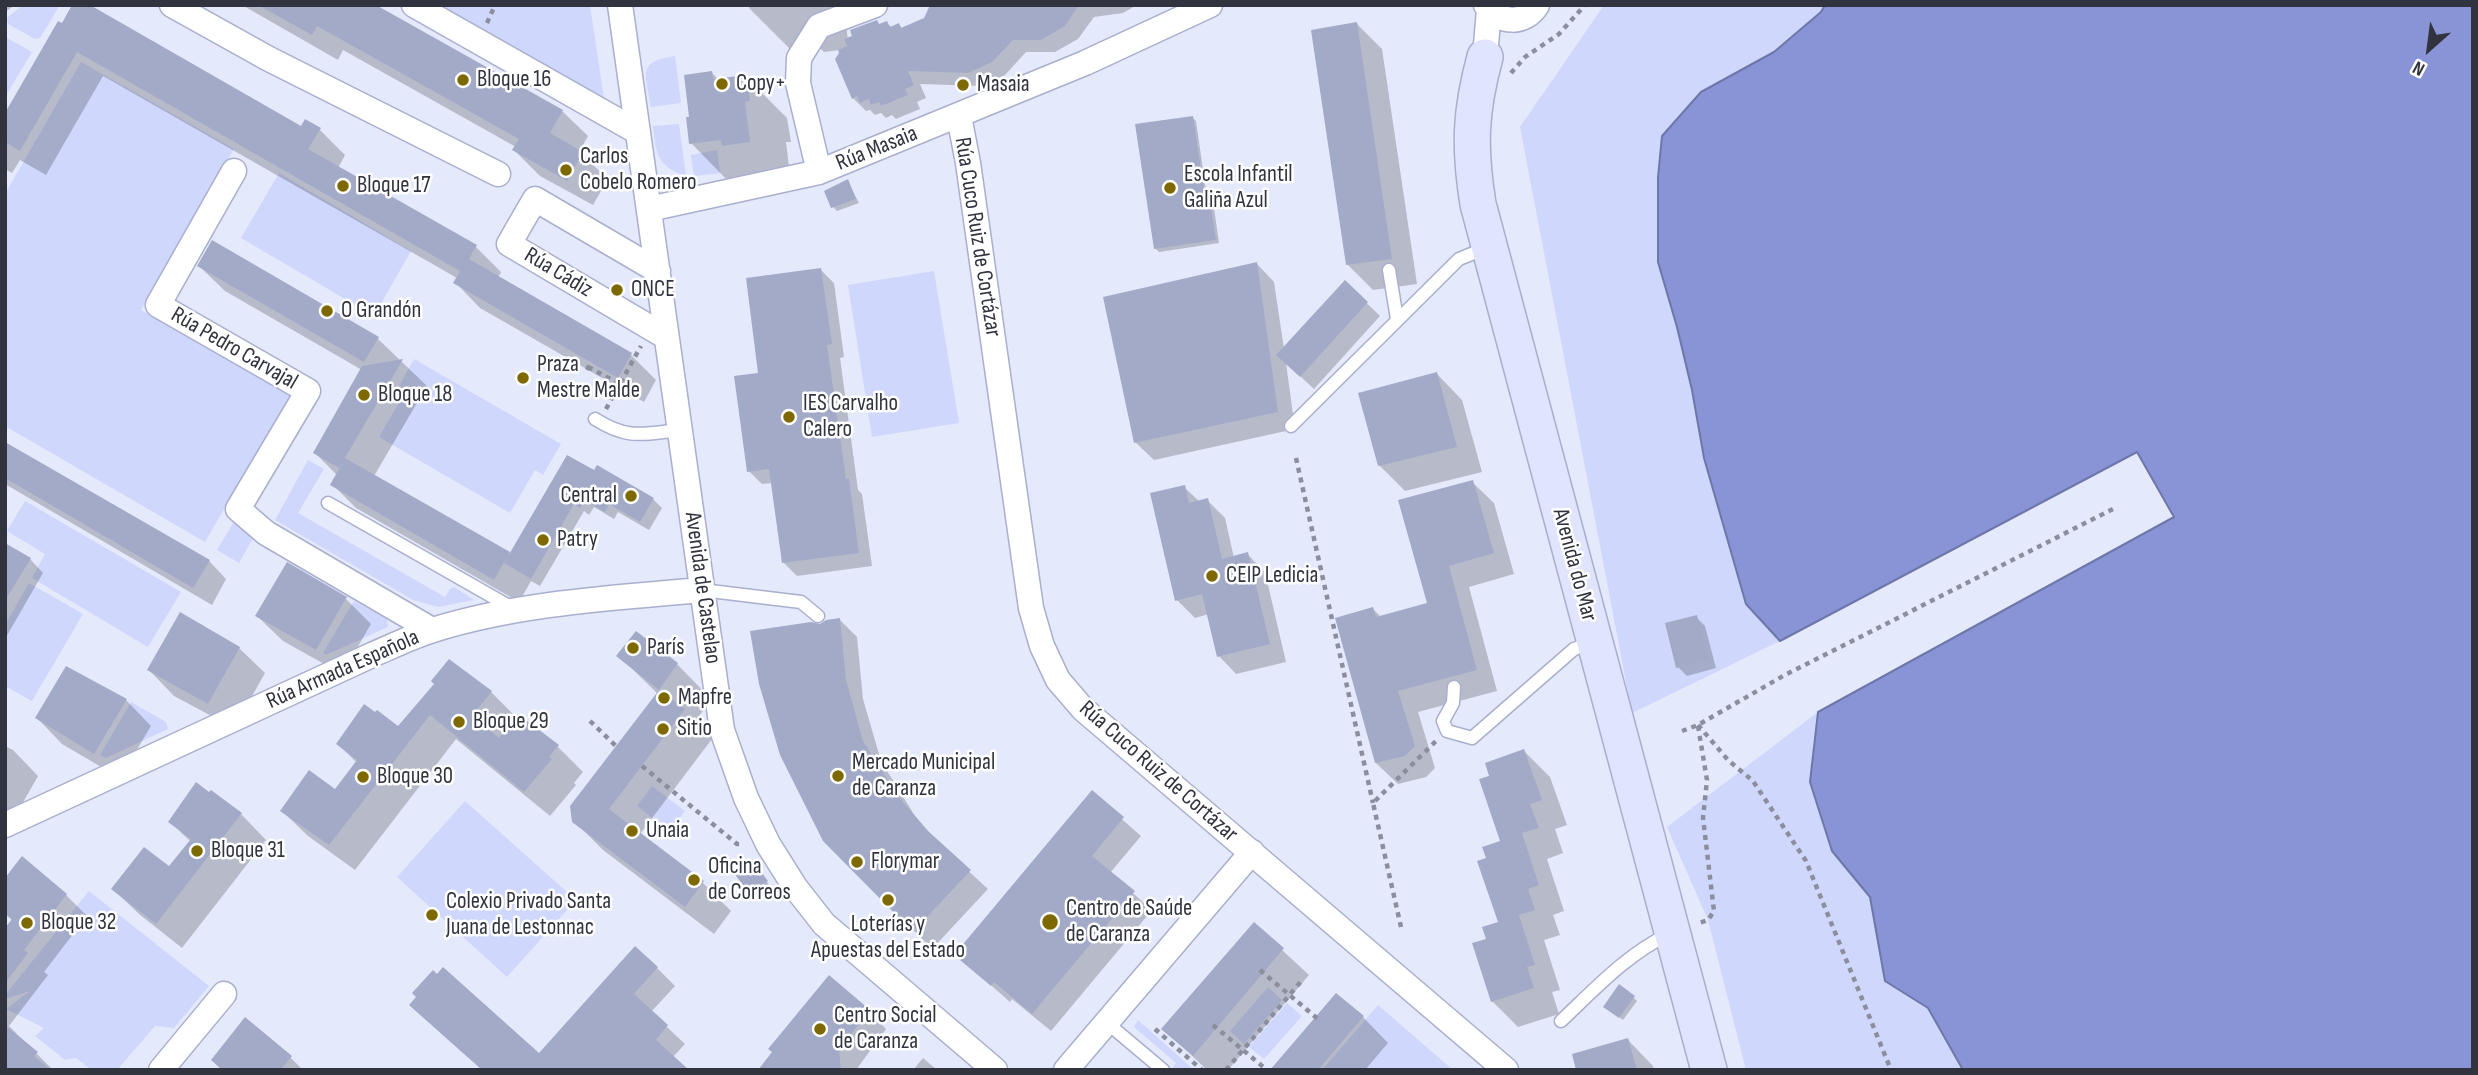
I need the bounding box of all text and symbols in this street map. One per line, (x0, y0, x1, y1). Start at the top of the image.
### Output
north arrow (2394, 14, 2464, 84)
text: N (2409, 55, 2429, 81)
place label: Bloque 16 (477, 66, 551, 94)
place label: Copy+ (736, 70, 786, 98)
place label: Masaia (977, 71, 1030, 99)
marker: Bloque 16 (455, 72, 471, 88)
marker: Copy+ (714, 76, 730, 92)
marker: Masaia (955, 77, 971, 93)
street label: Rúa Masaia (832, 120, 922, 178)
street label: Rúa Cuco Ruiz de Cortázar (948, 135, 1006, 339)
place label: Carlos Cobelo Romero (580, 143, 696, 197)
place label: Escola Infantil Galiña Azul (1184, 161, 1292, 215)
marker: Carlos Cobelo Romero (558, 162, 574, 178)
place label: Bloque 17 (357, 172, 430, 200)
marker: Bloque 17 (335, 178, 351, 194)
marker: Escola Infantil Galiña Azul (1162, 180, 1178, 196)
street label: Rúa Cádiz (519, 242, 597, 304)
place label: ONCE (631, 276, 675, 304)
marker: ONCE (609, 282, 625, 298)
place label: O Grandón (341, 297, 421, 325)
street label: Rúa Pedro Carvajal (166, 302, 302, 396)
marker: O Grandón (319, 303, 335, 319)
place label: Praza Mestre Malde (537, 351, 640, 405)
marker: Praza Mestre Malde (515, 370, 531, 386)
place label: Bloque 18 (378, 381, 452, 409)
marker: Bloque 18 (356, 387, 372, 403)
place label: IES Carvalho Calero (803, 390, 898, 444)
marker: IES Carvalho Calero (781, 409, 797, 425)
place label: Central (560, 482, 617, 510)
marker: Central (623, 488, 639, 504)
street label: Avenida do Mar (1546, 506, 1602, 624)
street label: Avenida de Castelao (678, 510, 726, 666)
place label: Patry (557, 526, 598, 554)
marker: Patry (535, 532, 551, 548)
place label: CEIP Ledicia (1226, 562, 1318, 590)
marker: CEIP Ledicia (1204, 568, 1220, 584)
street label: Rúa Armada Española (262, 624, 424, 716)
place label: París (647, 634, 684, 662)
marker: París (625, 640, 641, 656)
place label: Mapfre (678, 684, 732, 712)
marker: Mapfre (656, 690, 672, 706)
street label: Rúa Cuco Ruiz de Cortázar (1073, 695, 1243, 849)
place label: Bloque 29 (473, 708, 549, 736)
marker: Bloque 29 (451, 714, 467, 730)
place label: Sitio (677, 715, 712, 743)
marker: Sitio (655, 721, 671, 737)
place label: Mercado Municipal de Caranza (852, 749, 995, 803)
place label: Bloque 30 (377, 763, 453, 791)
marker: Mercado Municipal de Caranza (830, 768, 846, 784)
marker: Bloque 30 (355, 769, 371, 785)
place label: Unaia (646, 817, 689, 845)
marker: Unaia (624, 823, 640, 839)
place label: Bloque 31 (211, 837, 285, 865)
marker: Bloque 31 (189, 843, 205, 859)
place label: Florymar (871, 848, 939, 876)
place label: Oficina de Correos (708, 853, 791, 907)
marker: Florymar (849, 854, 865, 870)
marker: Oficina de Correos (686, 872, 702, 888)
place label: Colexio Privado Santa Juana de Lestonnac (446, 888, 611, 942)
marker: Loterías y Apuestas del Estado (880, 892, 896, 908)
place label: Centro de Saúde de Caranza (1066, 895, 1192, 949)
marker: Colexio Privado Santa Juana de Lestonnac (424, 907, 440, 923)
place label: Bloque 32 (41, 909, 116, 937)
place label: Loterías y Apuestas del Estado (811, 911, 965, 965)
marker: Centro de Saúde de Caranza (1040, 912, 1060, 932)
marker: Bloque 32 (19, 915, 35, 931)
place label: Centro Social de Caranza (834, 1002, 937, 1056)
marker: Centro Social de Caranza (812, 1021, 828, 1037)

